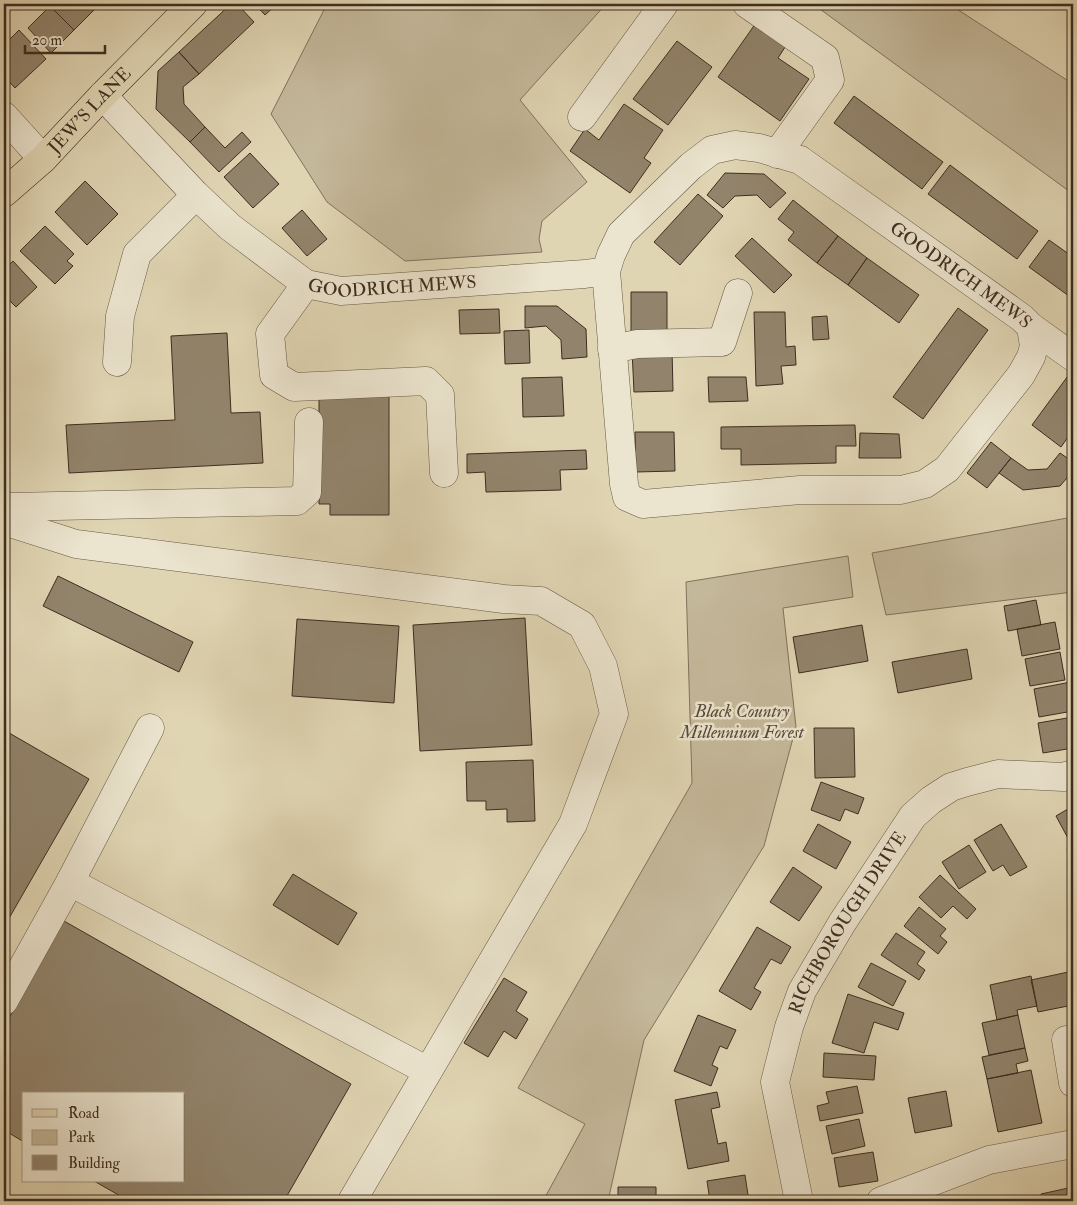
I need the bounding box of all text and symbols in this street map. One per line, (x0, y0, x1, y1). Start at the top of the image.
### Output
scale bar (25, 22, 105, 54)
text: 20 m (32, 31, 62, 50)
street label: JEW'S LANE (42, 62, 136, 159)
street label: GOODRICH MEWS (885, 217, 1037, 333)
street label: GOODRICH MEWS (306, 271, 477, 303)
park label: Black Country Millennium Forest (679, 700, 805, 744)
street label: RICHBOROUGH DRIVE (784, 827, 912, 1017)
legend (22, 1092, 185, 1182)
text: Road (68, 1104, 100, 1123)
text: Park (68, 1128, 95, 1147)
text: Building (68, 1154, 120, 1173)

